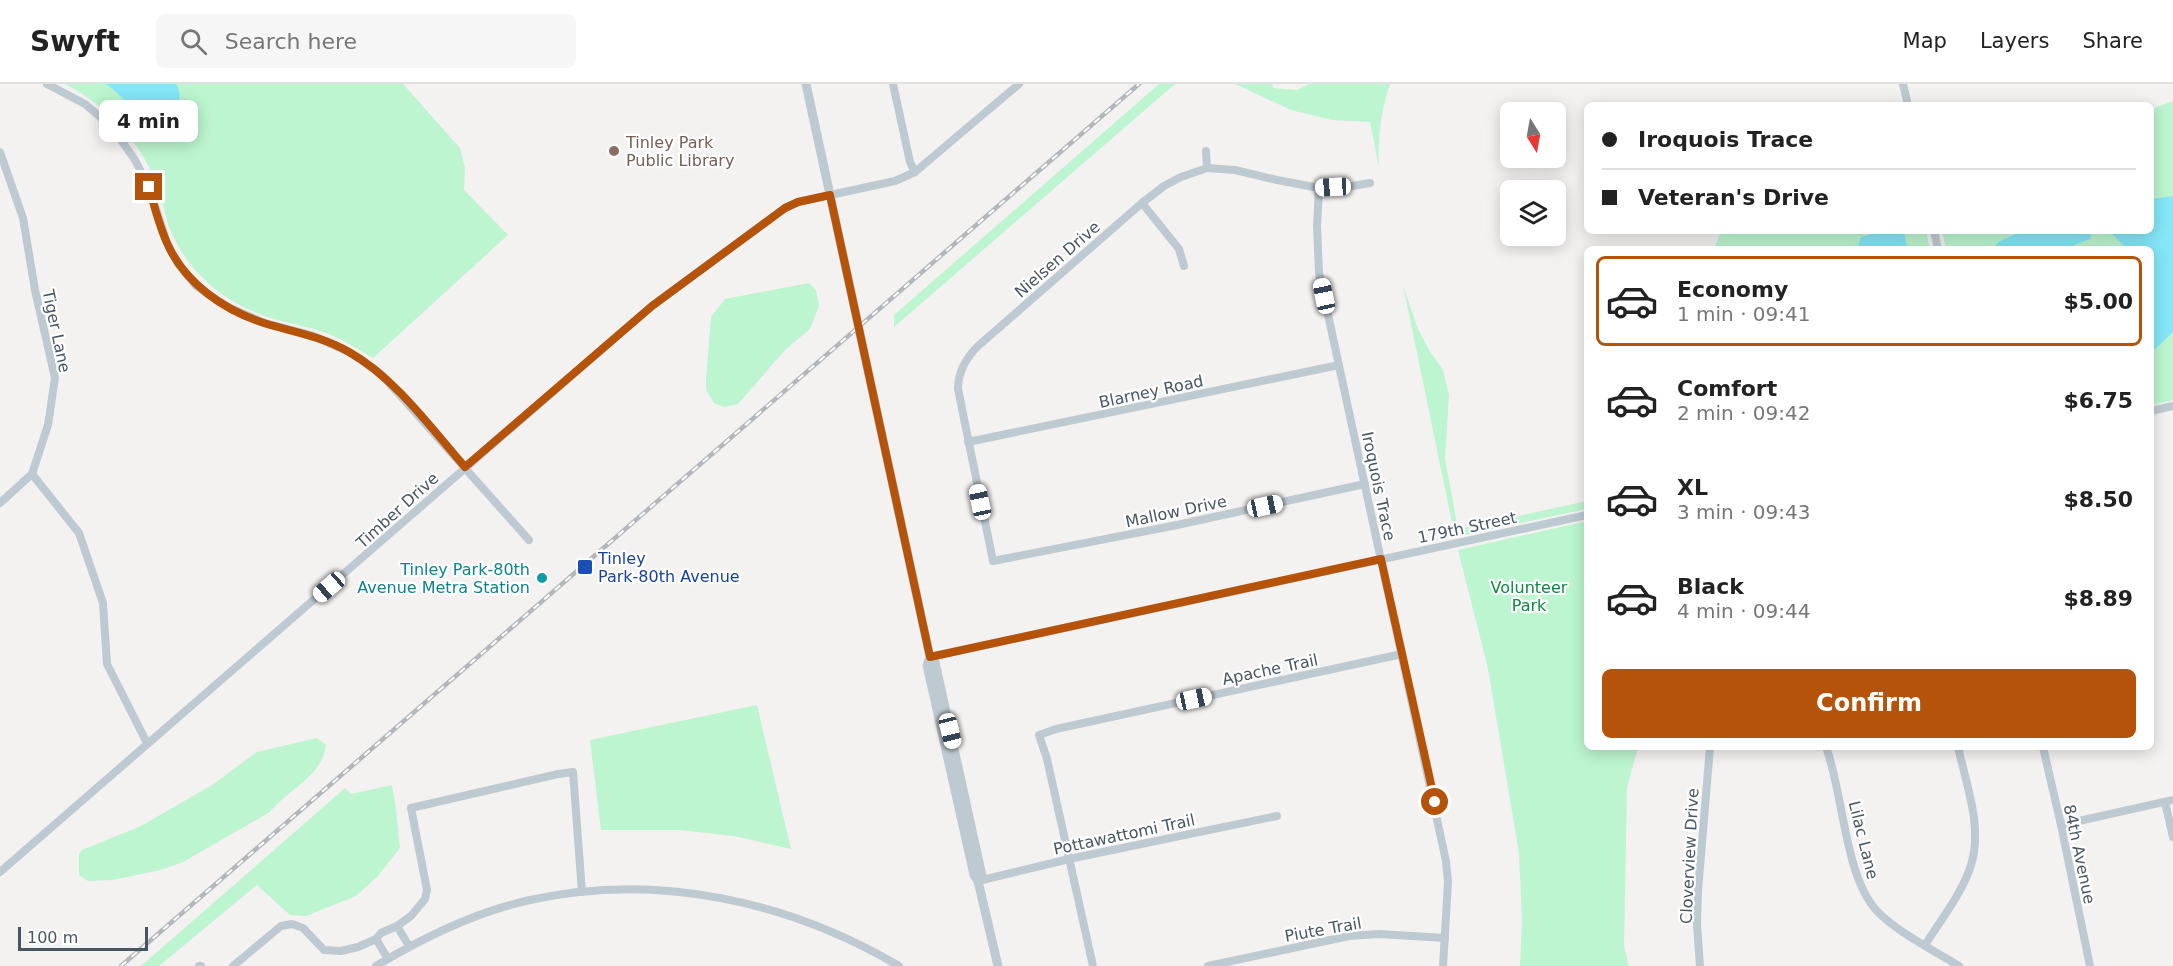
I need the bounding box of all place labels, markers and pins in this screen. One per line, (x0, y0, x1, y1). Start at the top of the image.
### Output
place label: Tinley Park Public Library (625, 133, 734, 170)
marker: Tinley Park Public Library (607, 144, 621, 158)
place label: Tinley Park-80th Avenue (597, 549, 740, 586)
marker: Tinley Park-80th Avenue (576, 558, 594, 576)
place label: Tinley Park-80th Avenue Metra Station (357, 560, 530, 597)
marker: Tinley Park-80th Avenue Metra Station (535, 571, 549, 585)

